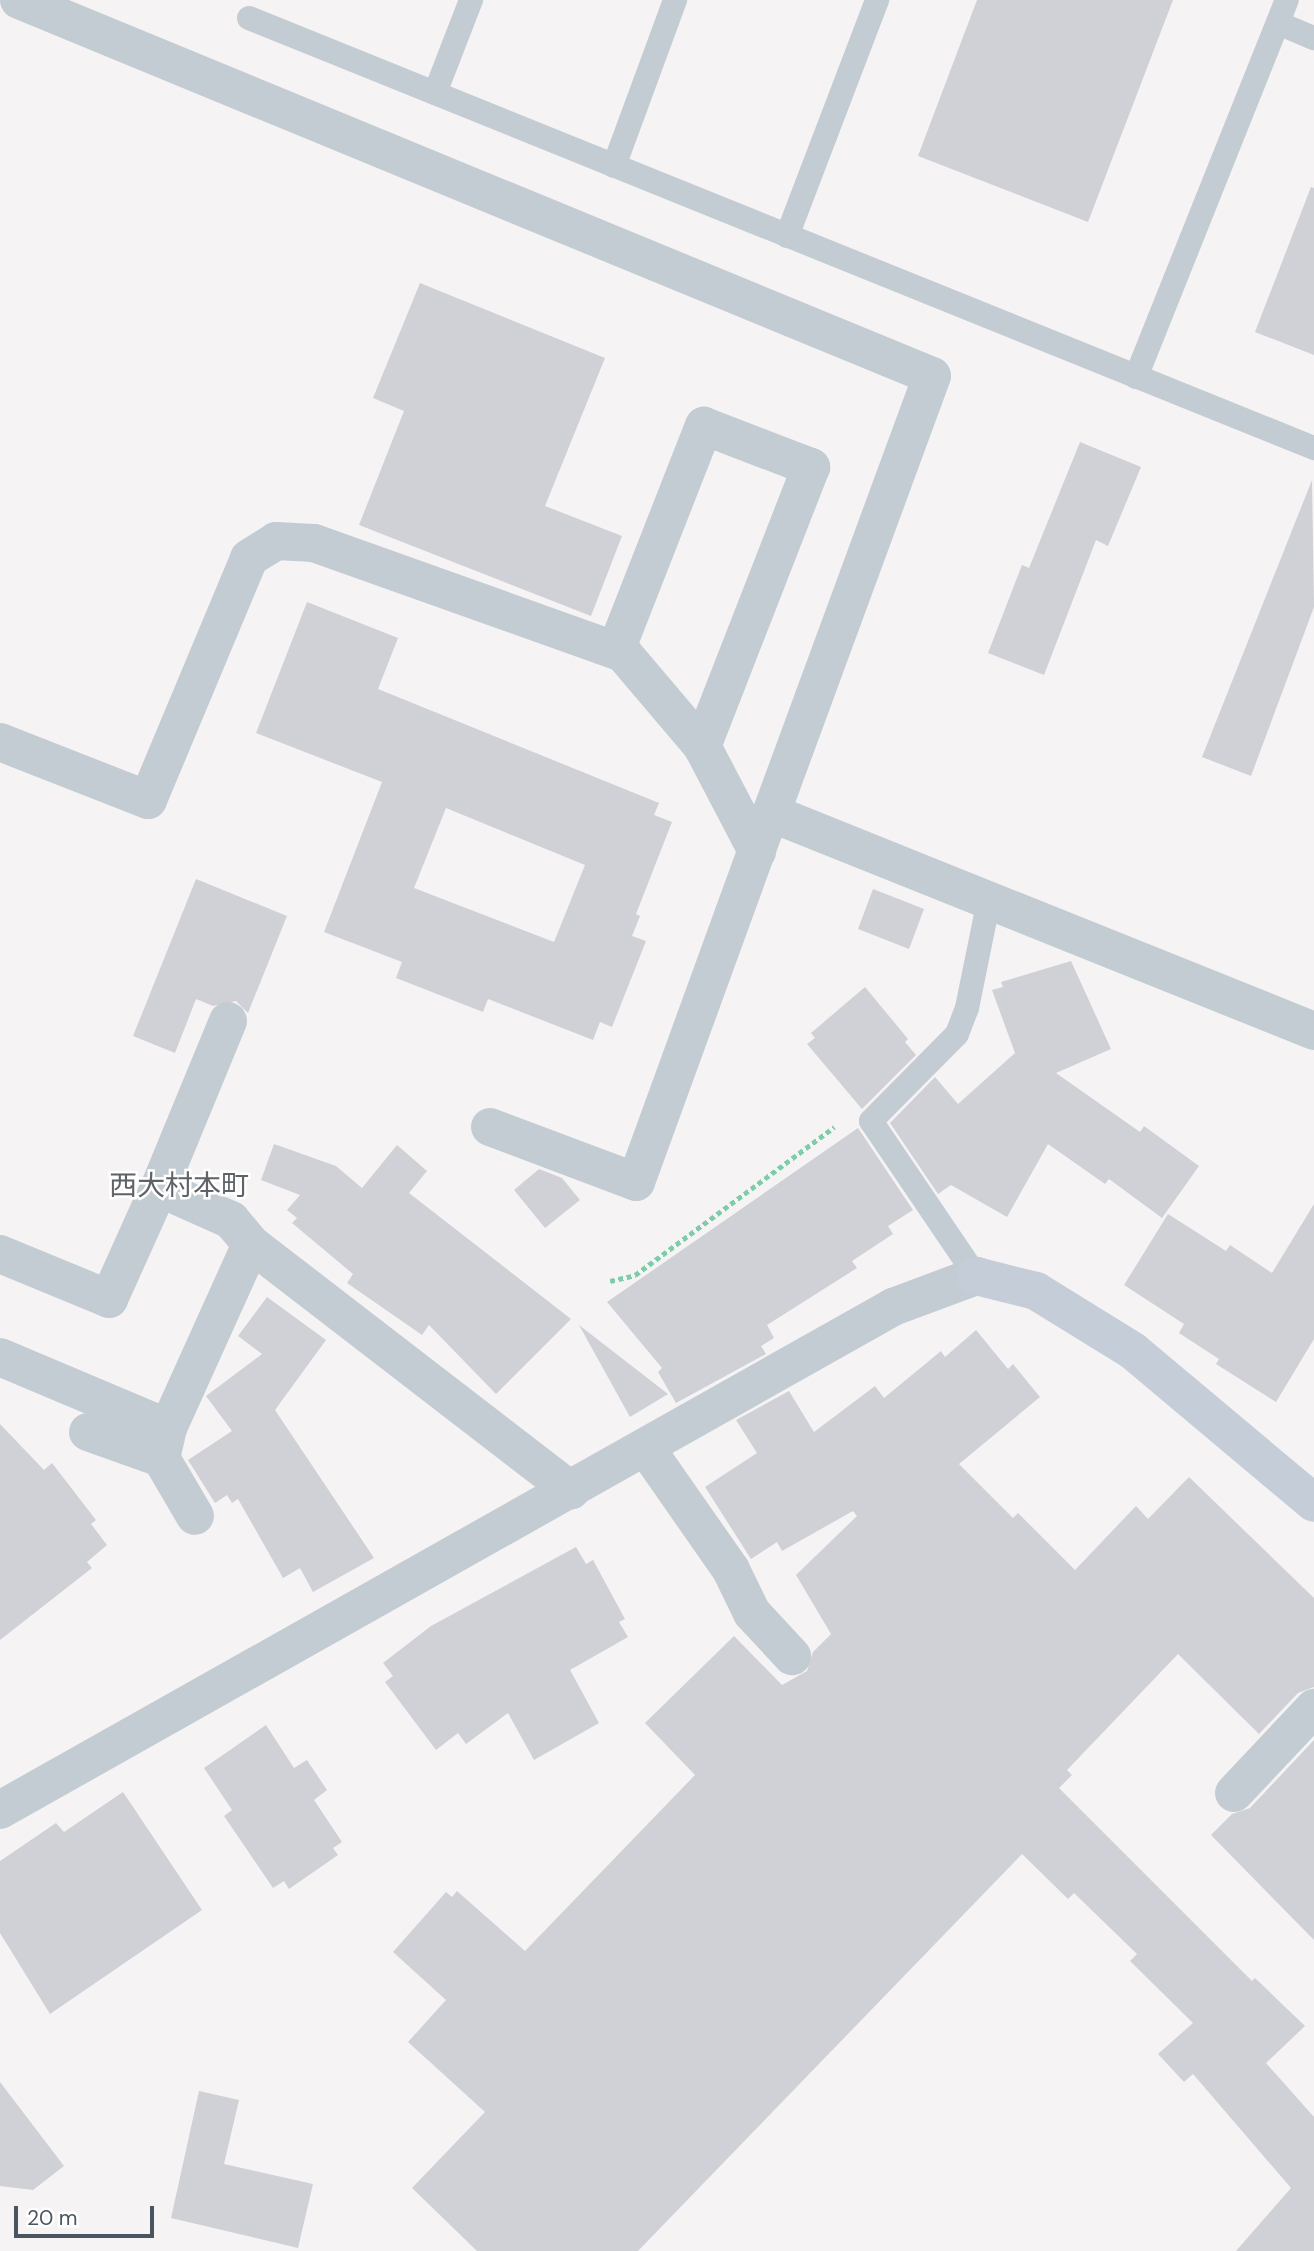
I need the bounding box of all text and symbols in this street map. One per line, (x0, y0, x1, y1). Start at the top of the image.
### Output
district label: 西大村本町 (109, 1169, 249, 1203)
scale bar (18, 2192, 158, 2236)
text: 20 m (27, 2204, 78, 2232)

